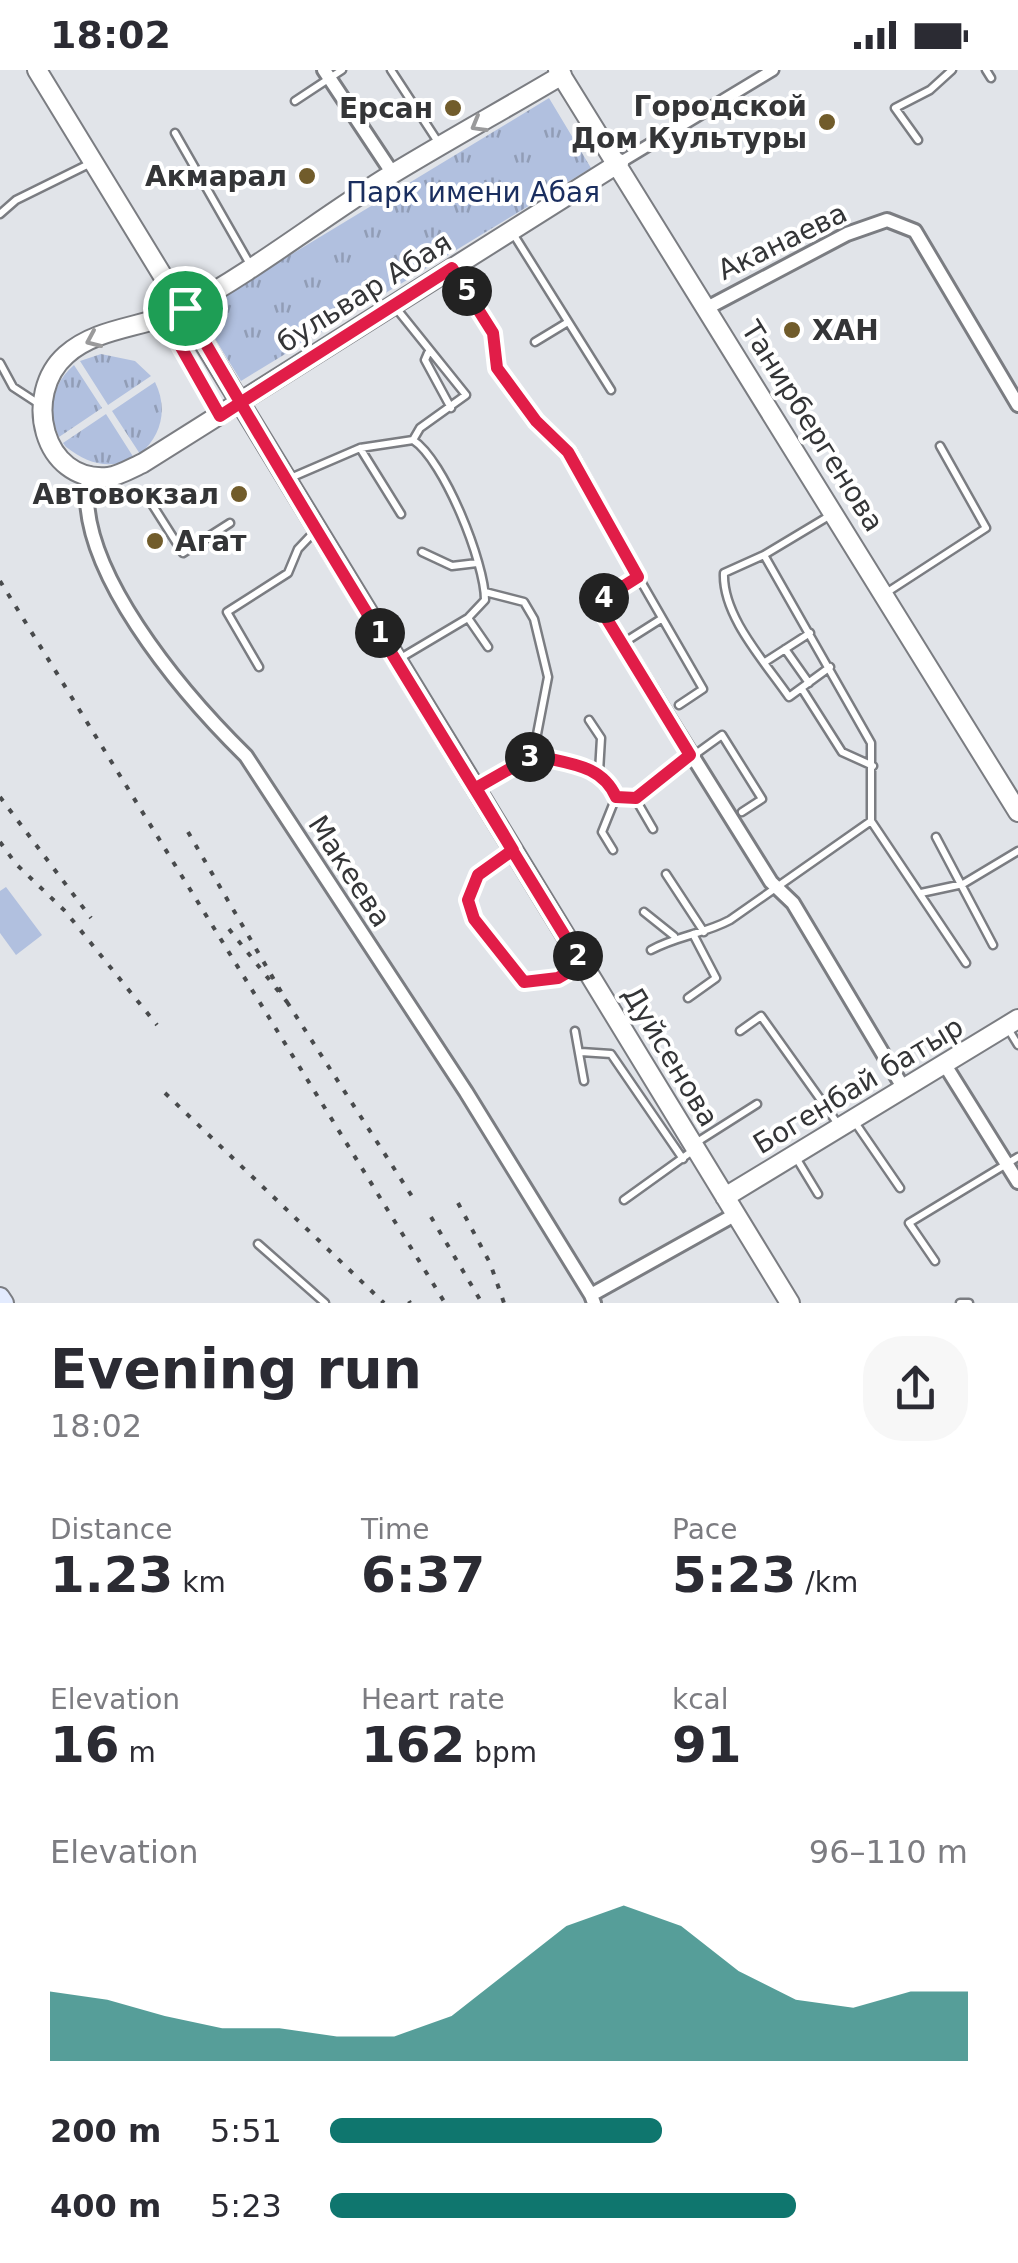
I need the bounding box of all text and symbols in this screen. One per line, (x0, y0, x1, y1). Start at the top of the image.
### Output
text: 18:02 (50, 13, 171, 57)
place label: Городской Дом Культуры (571, 90, 807, 155)
place label: Ерсан (339, 92, 433, 125)
marker: Ерсан (442, 97, 464, 119)
marker: Городской Дом Культуры (816, 111, 838, 133)
one-way arrow (471, 112, 489, 132)
place label: Акмарал (145, 160, 287, 193)
marker: Акмарал (296, 165, 318, 187)
park label: Парк имени Абая (346, 176, 600, 209)
street label: Аканаева (712, 196, 852, 287)
street label: бульвар Абая (271, 226, 457, 359)
pin (143, 266, 228, 351)
pin: 5 (442, 266, 492, 316)
text: 5 (457, 274, 477, 307)
icon: arrive (158, 281, 213, 336)
street label: Танирбергенова (734, 314, 891, 538)
place label: ХАН (812, 314, 879, 347)
marker: ХАН (781, 319, 803, 341)
one-way arrow (86, 328, 104, 348)
place label: Автовокзал (33, 478, 219, 511)
marker: Автовокзал (228, 483, 250, 505)
place label: Агат (175, 525, 247, 558)
marker: Агат (144, 530, 166, 552)
pin: 4 (579, 573, 629, 623)
text: 4 (594, 581, 614, 614)
pin: 1 (355, 608, 405, 658)
text: 1 (370, 616, 390, 649)
pin: 3 (505, 732, 555, 782)
text: 3 (520, 740, 540, 773)
street label: Макеева (301, 809, 398, 933)
pin: 2 (553, 931, 603, 981)
text: 2 (568, 939, 588, 972)
street label: Дуйсенова (616, 980, 725, 1133)
street label: Богенбай батыр (747, 1010, 969, 1161)
button: share (863, 1336, 968, 1441)
text: Evening run (50, 1337, 422, 1401)
text: 18:02 (50, 1407, 142, 1445)
text: Distance (50, 1513, 172, 1546)
text: Time (361, 1513, 430, 1546)
text: Pace (672, 1513, 737, 1546)
text: 1.23 (50, 1546, 173, 1604)
text: 6:37 (361, 1546, 485, 1604)
text: 5:23 (672, 1546, 796, 1604)
text: km (173, 1566, 226, 1599)
text: /km (796, 1566, 858, 1599)
text: Elevation (50, 1683, 180, 1716)
text: Heart rate (361, 1683, 505, 1716)
text: kcal (672, 1683, 729, 1716)
text: 16 (50, 1716, 120, 1774)
text: 162 (361, 1716, 465, 1774)
text: 91 (672, 1716, 742, 1774)
text: m (120, 1736, 156, 1769)
text: bpm (465, 1736, 537, 1769)
text: Elevation (50, 1833, 199, 1871)
text: 96–110 m (809, 1833, 968, 1871)
text: 200 m (50, 2112, 161, 2150)
text: 5:51 (210, 2112, 282, 2150)
text: 400 m (50, 2187, 161, 2225)
text: 5:23 (210, 2187, 282, 2225)

